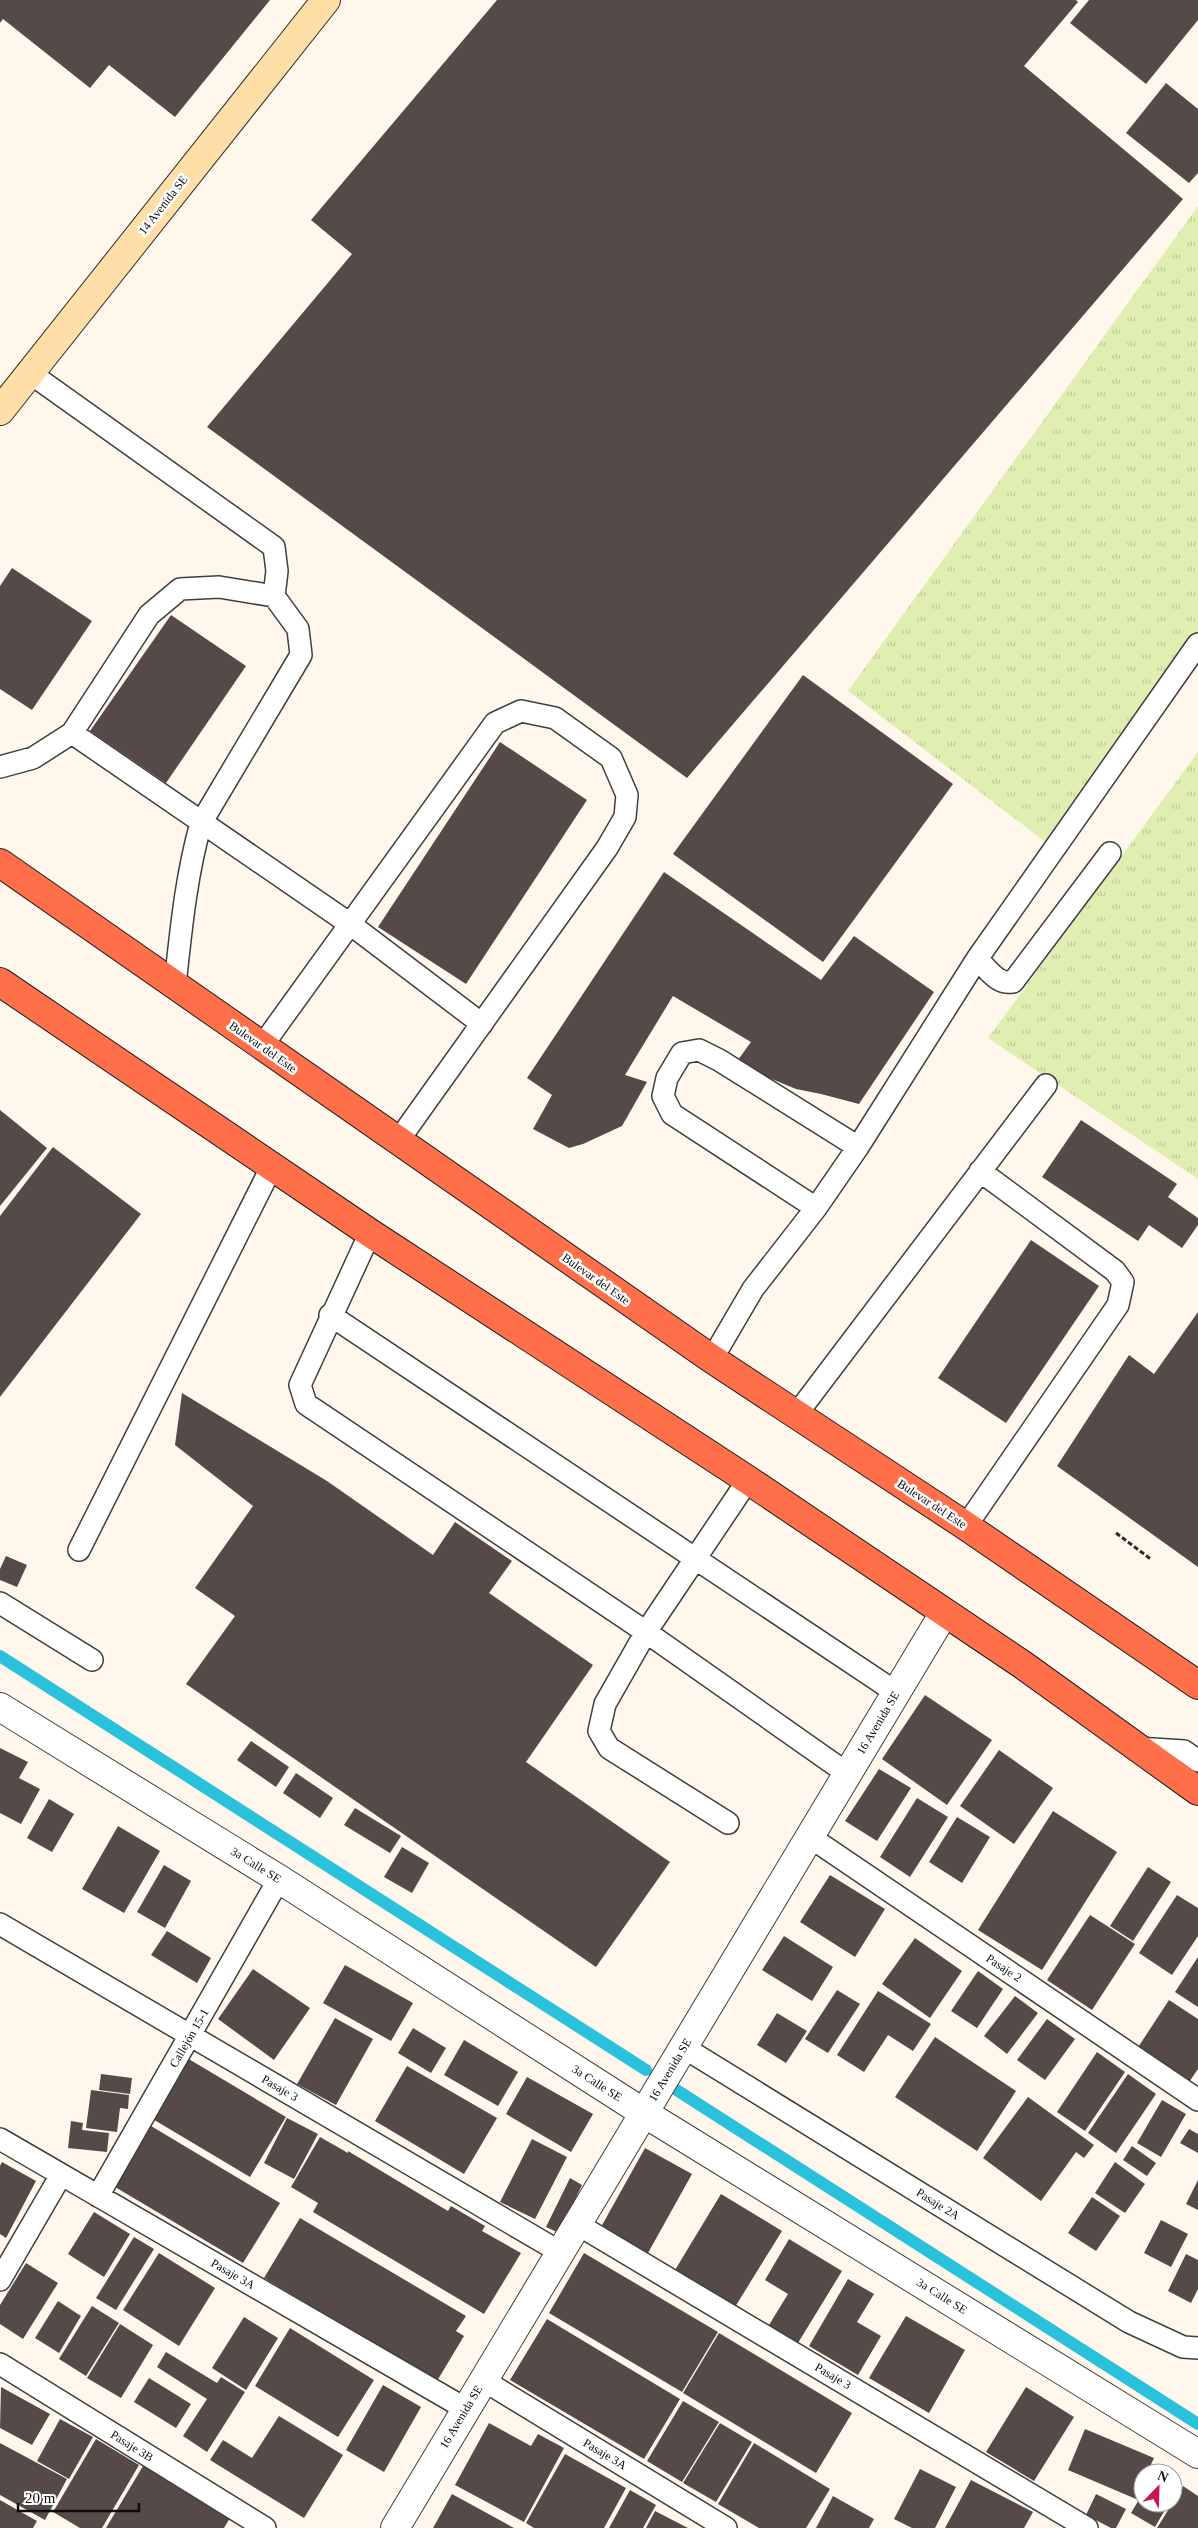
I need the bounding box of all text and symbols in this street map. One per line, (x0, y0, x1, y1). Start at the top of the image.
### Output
street label: 14 Avenida SE (136, 173, 190, 237)
street label: Bulevar del Este (227, 1019, 299, 1075)
street label: Bulevar del Este (560, 1251, 632, 1307)
street label: Bulevar del Este (895, 1477, 969, 1531)
street label: 16 Avenida SE (854, 1689, 902, 1757)
street label: 3a Calle SE (228, 1844, 284, 1886)
street label: Pasaje 2 (984, 1951, 1024, 1985)
street label: Callejón 15-1 (167, 2006, 211, 2070)
street label: 16 Avenida SE (646, 2036, 694, 2104)
street label: 3a Calle SE (569, 2062, 625, 2104)
street label: Pasaje 3 (259, 2072, 301, 2104)
street label: Pasaje 2A (914, 2185, 962, 2223)
street label: Pasaje 3A (209, 2256, 258, 2292)
street label: 3a Calle SE (914, 2275, 970, 2317)
street label: Pasaje 3 (812, 2360, 854, 2392)
street label: 16 Avenida SE (437, 2383, 485, 2451)
street label: Pasaje 3B (108, 2427, 156, 2465)
street label: Pasaje 3A (581, 2436, 630, 2473)
north arrow (1133, 2463, 1183, 2513)
text: N (1155, 2468, 1170, 2485)
scale bar (18, 2480, 139, 2512)
text: 20 m (25, 2490, 56, 2506)

